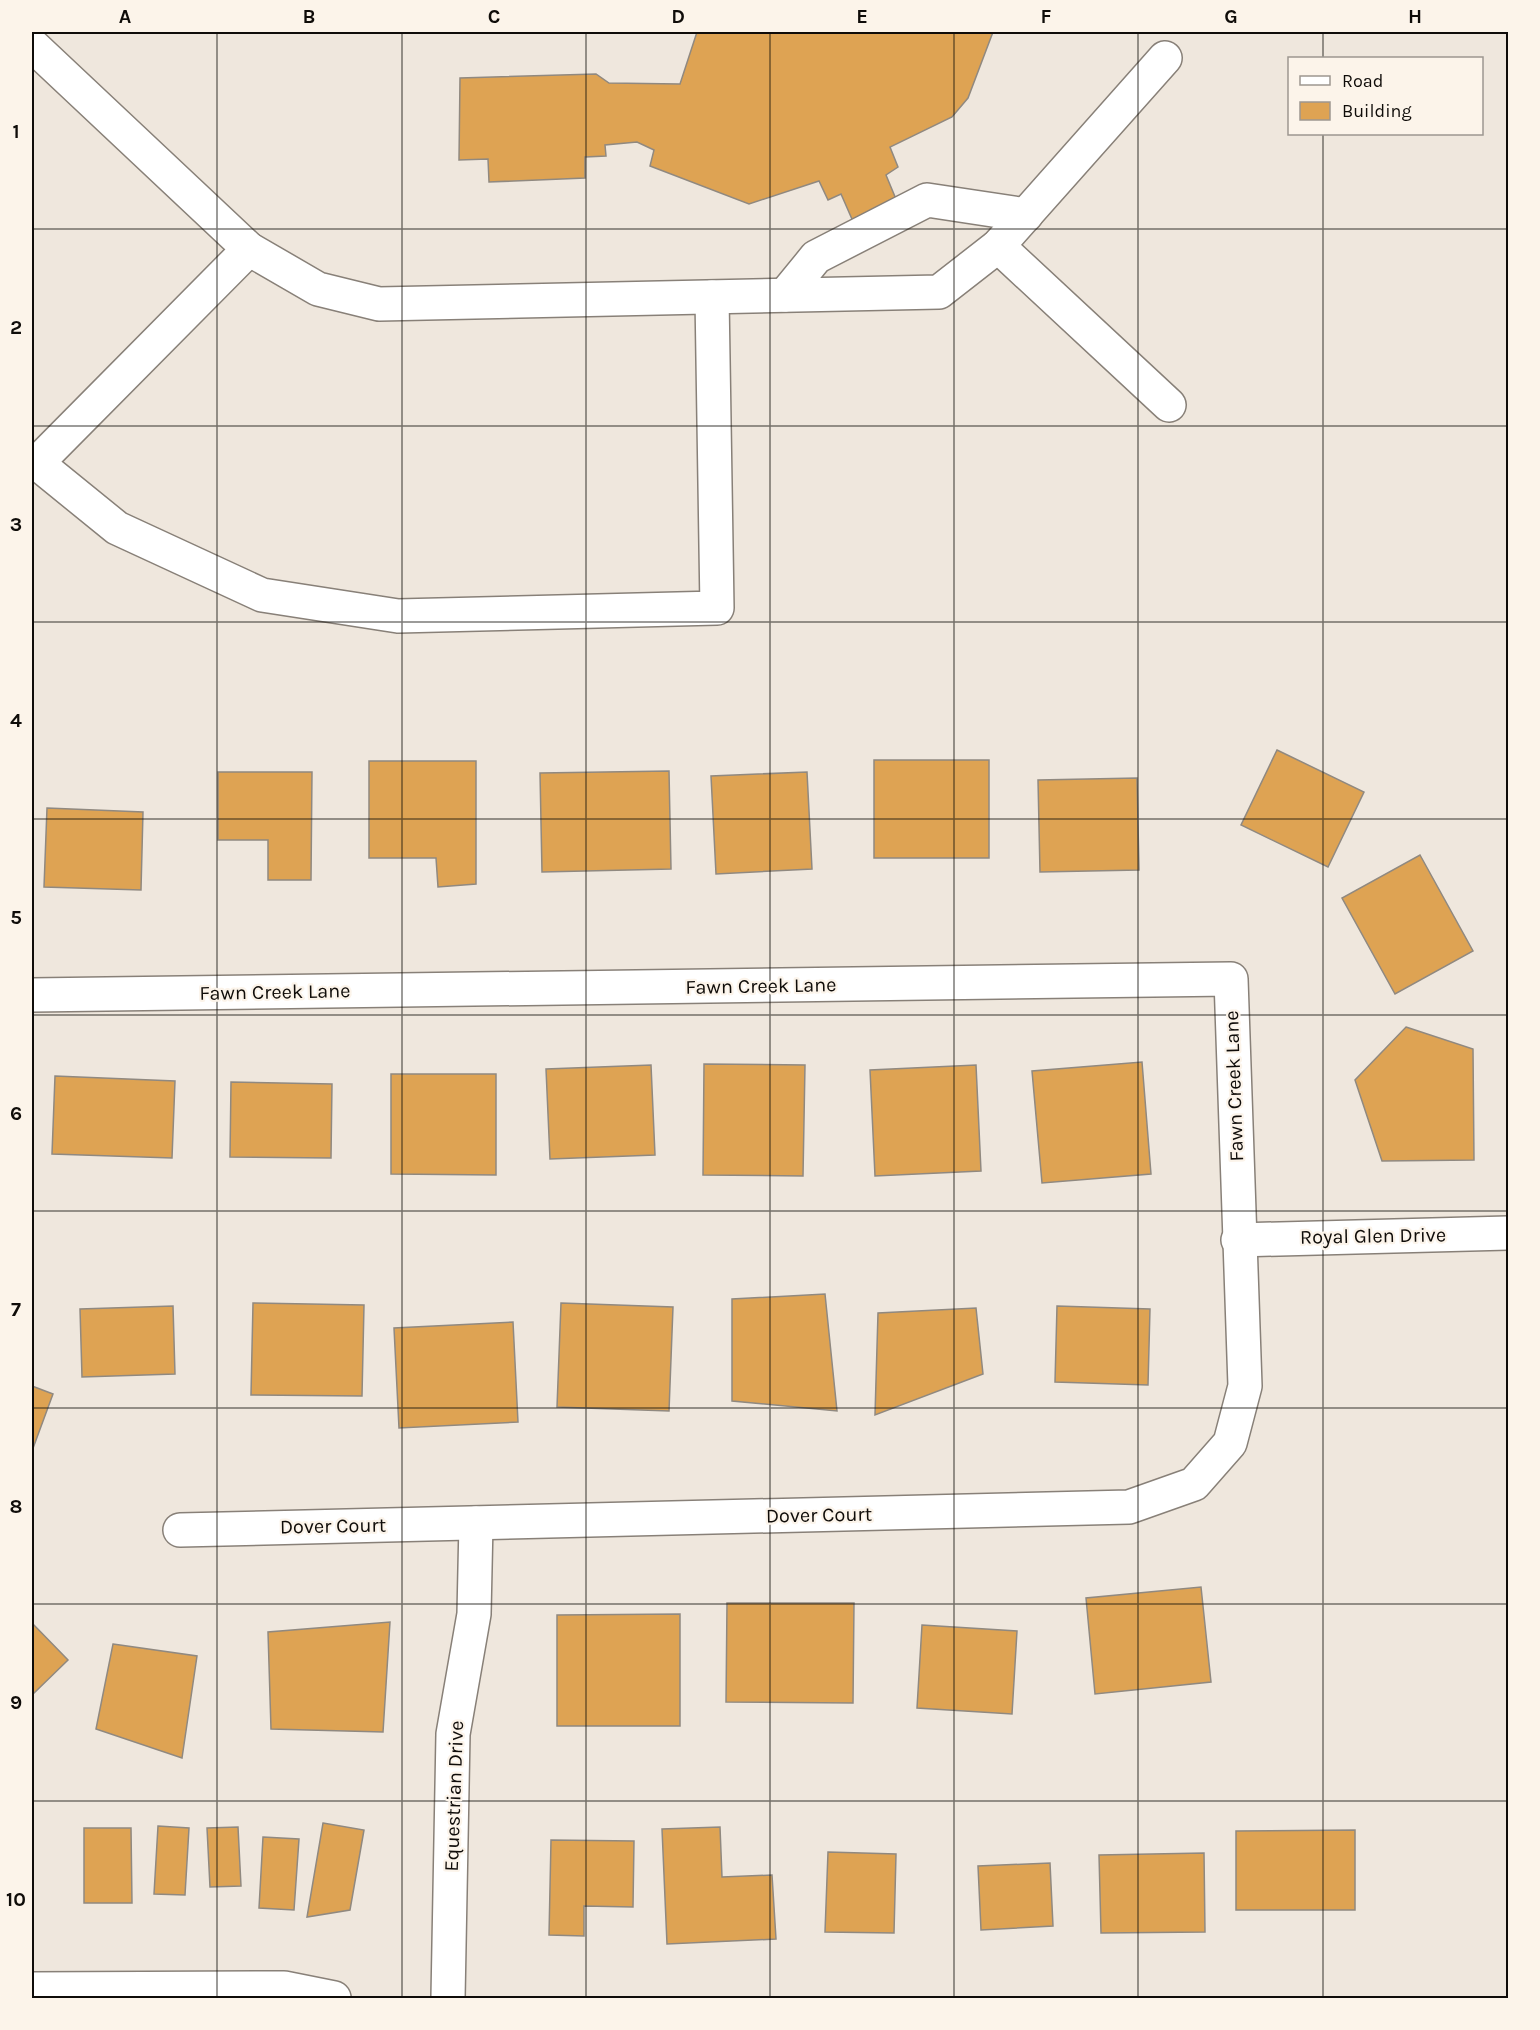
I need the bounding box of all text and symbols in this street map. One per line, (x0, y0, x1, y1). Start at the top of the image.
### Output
text: A (119, 5, 132, 28)
text: B (303, 5, 315, 28)
text: C (488, 5, 500, 28)
text: D (671, 5, 685, 28)
text: E (856, 5, 868, 28)
text: F (1041, 5, 1052, 28)
text: G (1224, 5, 1238, 28)
text: H (1408, 5, 1422, 28)
legend (1288, 57, 1483, 135)
text: Road (1342, 70, 1383, 92)
text: Building (1342, 100, 1412, 122)
text: 1 (12, 120, 20, 143)
text: 2 (10, 316, 22, 339)
text: 3 (10, 513, 22, 536)
text: 4 (10, 709, 22, 732)
text: 5 (10, 906, 22, 929)
street label: Fawn Creek Lane (685, 973, 837, 999)
street label: Fawn Creek Lane (199, 979, 351, 1005)
street label: Fawn Creek Lane (1220, 1010, 1248, 1162)
text: 6 (10, 1102, 22, 1125)
street label: Royal Glen Drive (1300, 1223, 1446, 1249)
text: 7 (11, 1298, 21, 1321)
text: 8 (10, 1495, 22, 1518)
street label: Dover Court (766, 1503, 873, 1527)
street label: Dover Court (280, 1514, 387, 1538)
text: 9 (10, 1691, 22, 1714)
street label: Equestrian Drive (440, 1720, 468, 1872)
text: 10 (6, 1888, 26, 1911)

